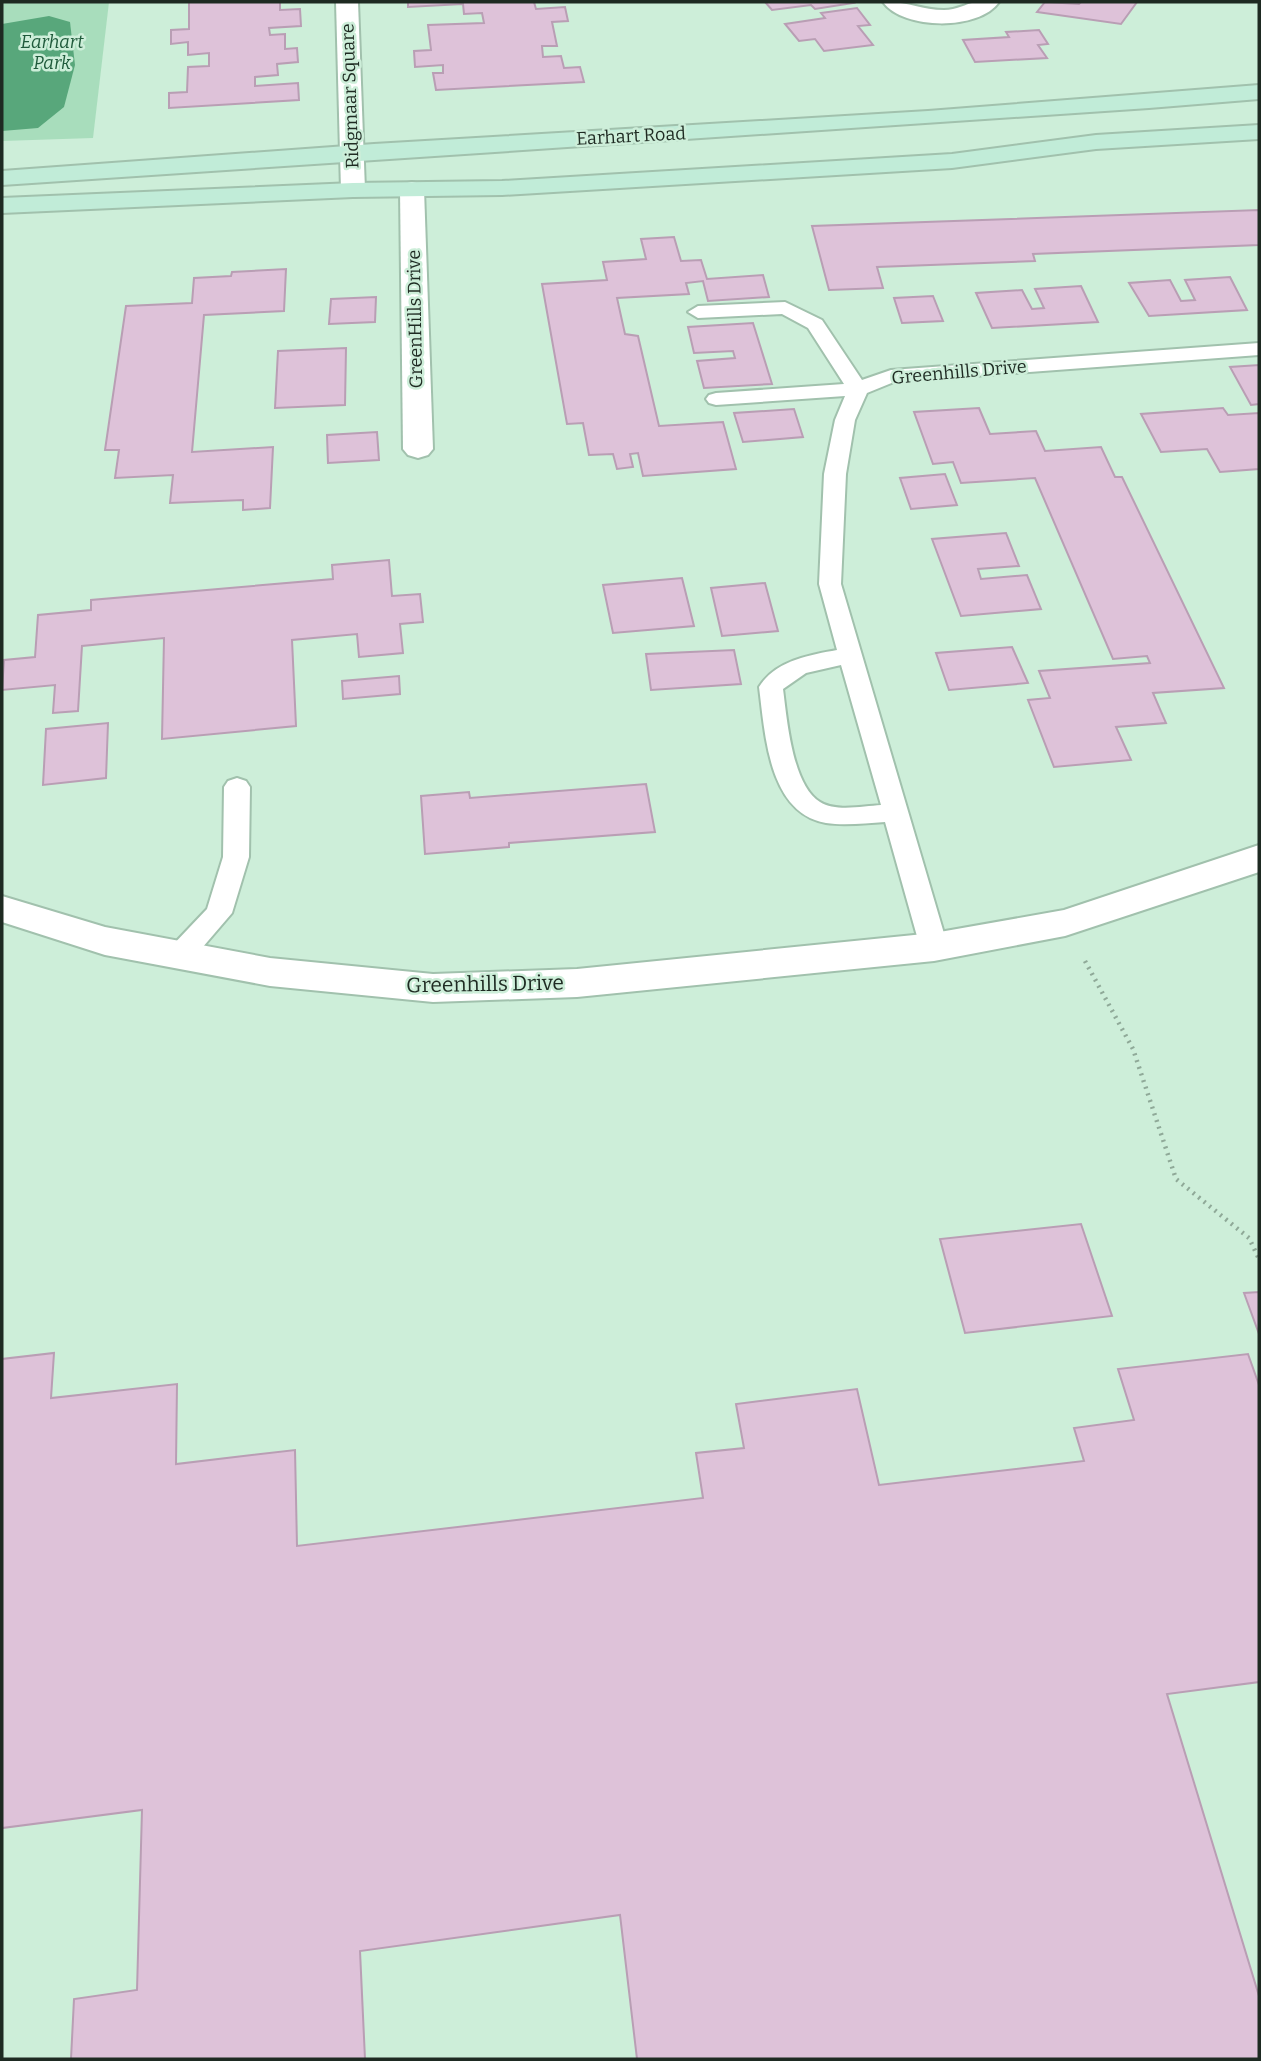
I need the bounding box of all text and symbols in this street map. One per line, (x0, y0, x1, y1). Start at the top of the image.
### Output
street label: Ridgmaar Square (336, 23, 364, 169)
park label: Earhart Park (20, 31, 84, 74)
street label: Earhart Road (576, 122, 687, 150)
street label: GreenHills Drive (403, 250, 427, 388)
street label: Greenhills Drive (891, 355, 1027, 389)
street label: Greenhills Drive (406, 970, 564, 998)

